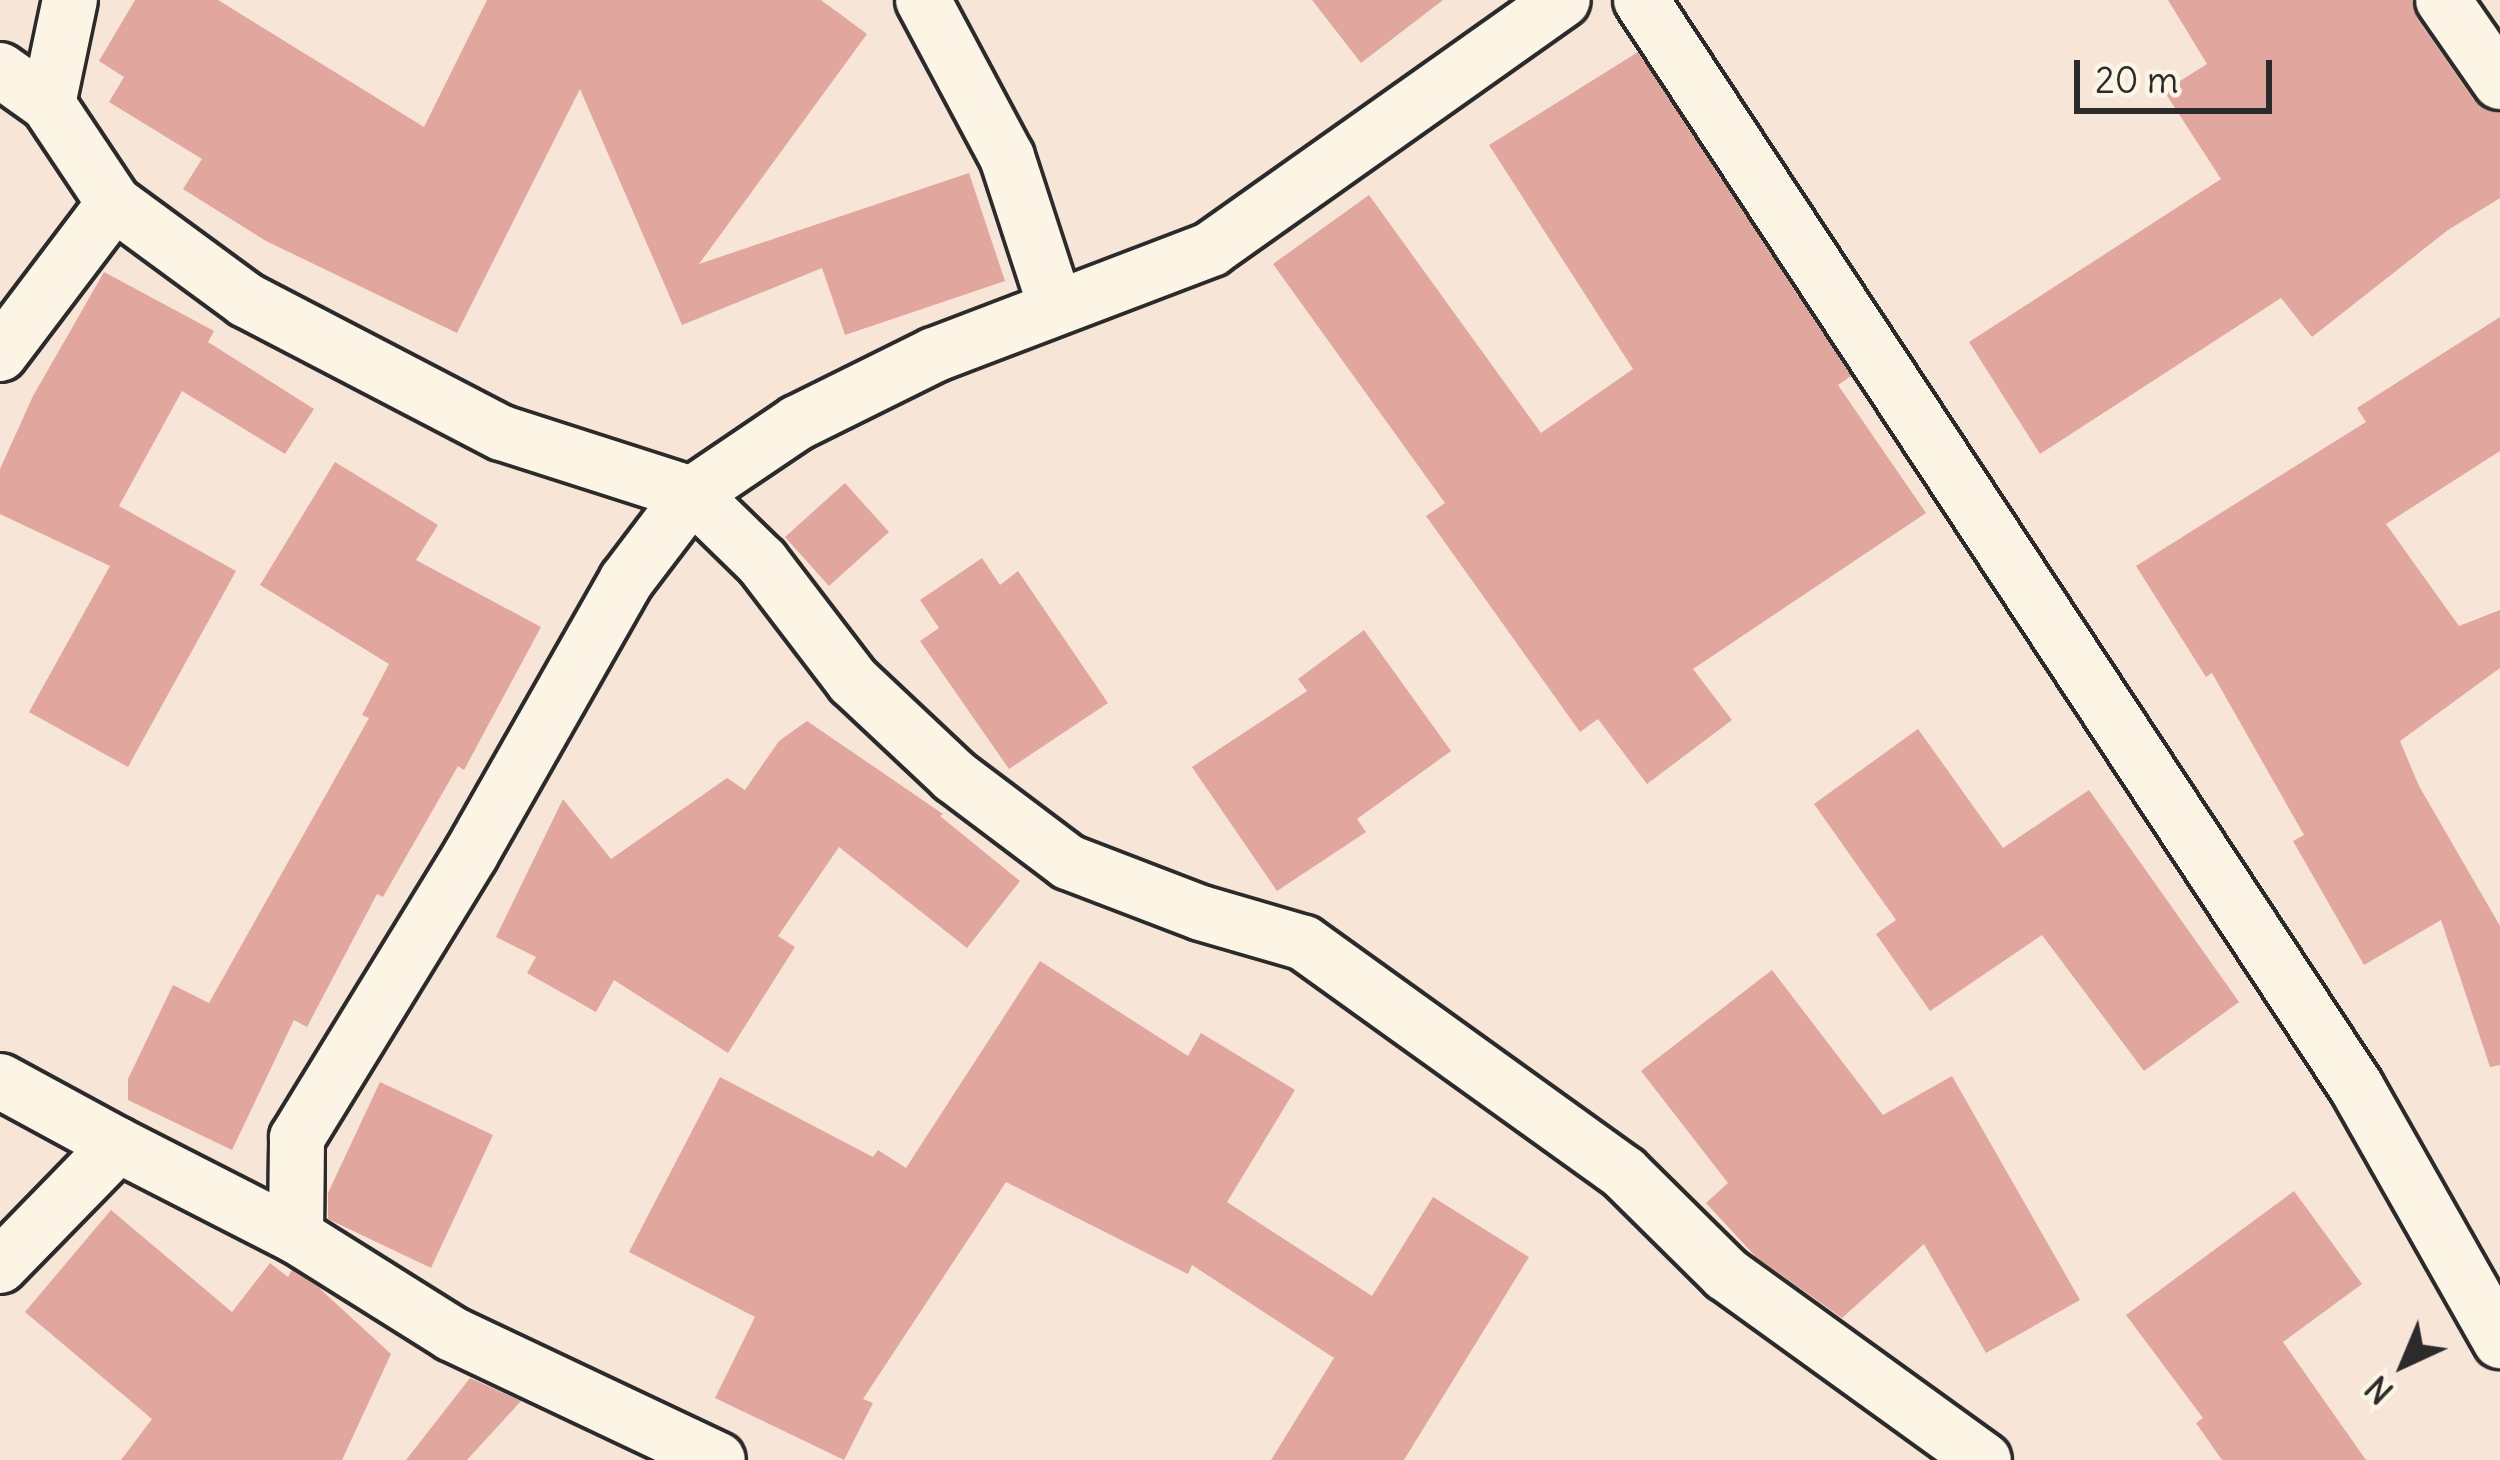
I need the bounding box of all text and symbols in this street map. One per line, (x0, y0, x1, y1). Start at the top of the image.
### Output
scale bar (2080, 36, 2278, 110)
text: 20 m (2095, 58, 2179, 103)
north arrow (2344, 1304, 2464, 1424)
text: N (2356, 1367, 2402, 1413)

